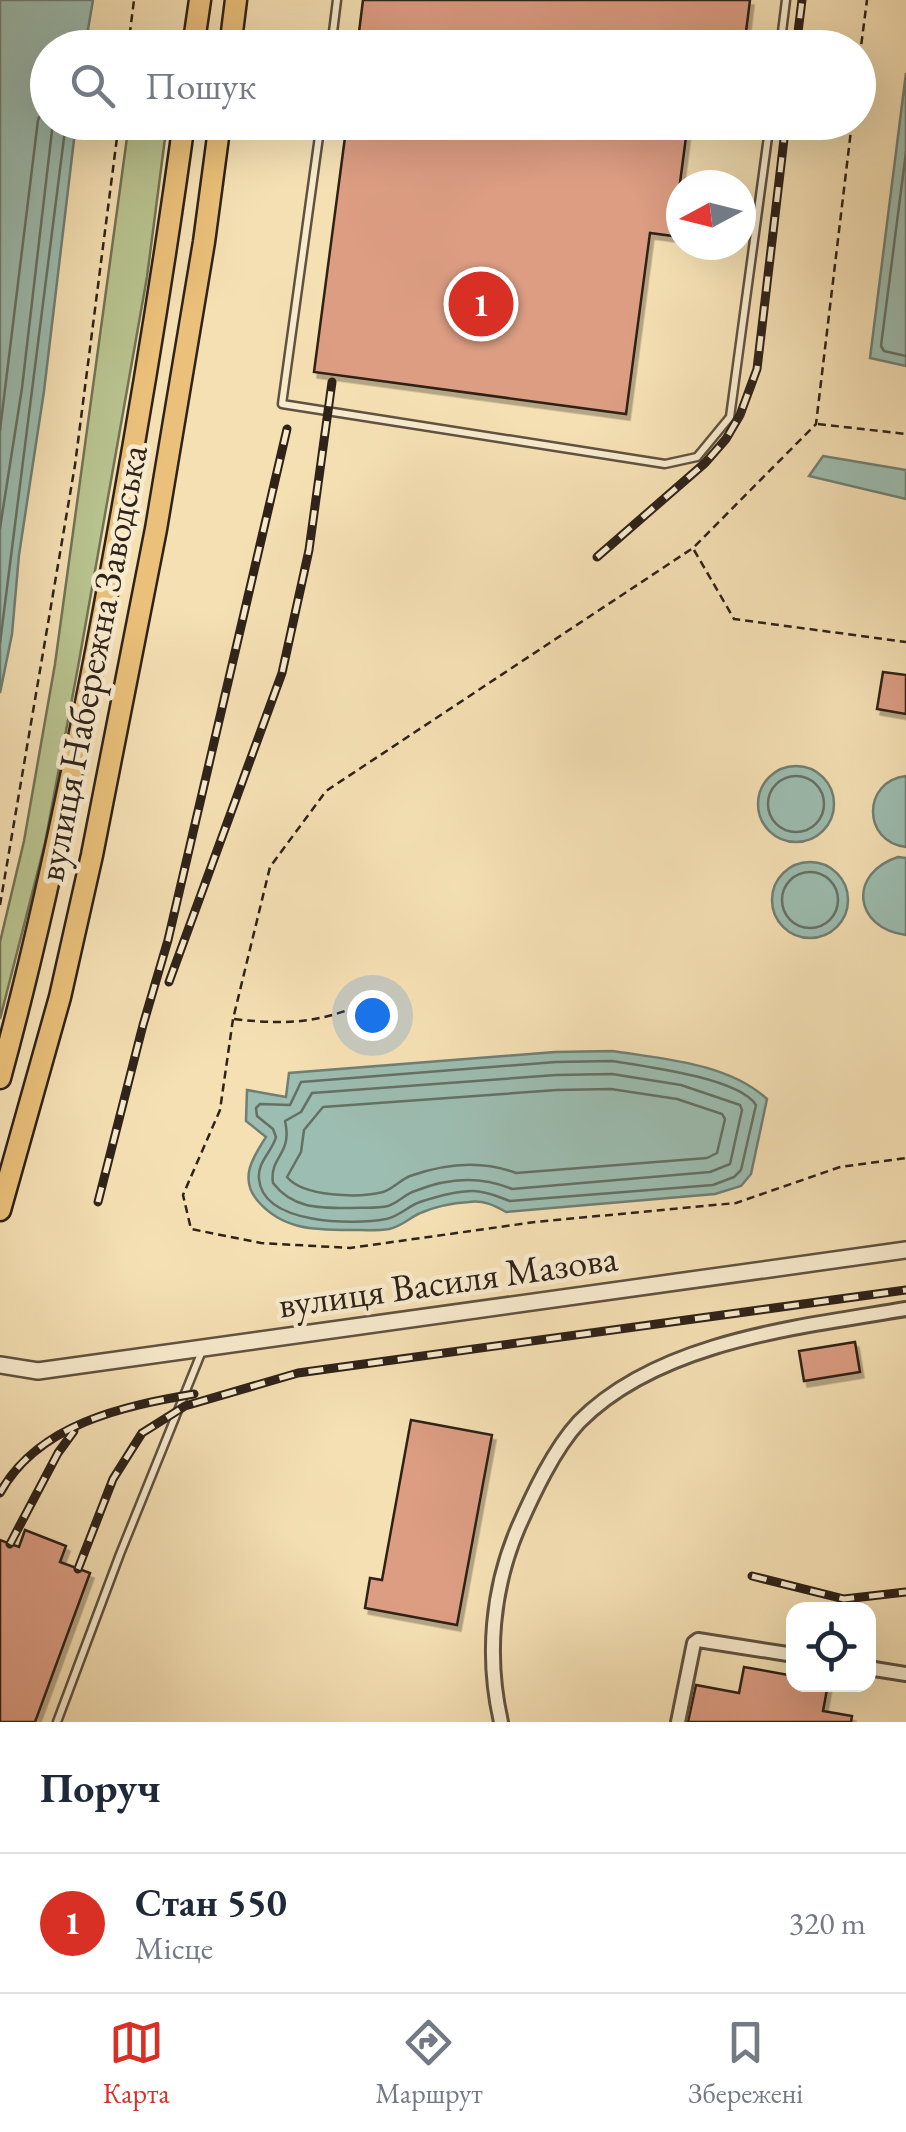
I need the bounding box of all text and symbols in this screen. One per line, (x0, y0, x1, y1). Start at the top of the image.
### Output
search box (30, 30, 876, 140)
icon: search (65, 58, 120, 113)
text: Пошук (145, 61, 256, 110)
north arrow (666, 170, 756, 260)
pin: 1 (448, 266, 514, 342)
street label: вулиця Набережна Заводська (25, 440, 158, 885)
your location (347, 990, 398, 1041)
street label: вулиця Василя Мазова (275, 1232, 621, 1329)
map controls (786, 1602, 876, 1692)
button: locate (786, 1602, 876, 1692)
text: Поруч (40, 1760, 161, 1815)
text: Стан 550 (135, 1878, 287, 1927)
text: 1 (64, 1902, 81, 1944)
text: 320 m (789, 1902, 866, 1944)
text: Місце (135, 1927, 213, 1969)
tab: Карта (103, 2015, 170, 2111)
tab: Маршрут (375, 2015, 483, 2111)
tab: Збережені (688, 2015, 803, 2111)

